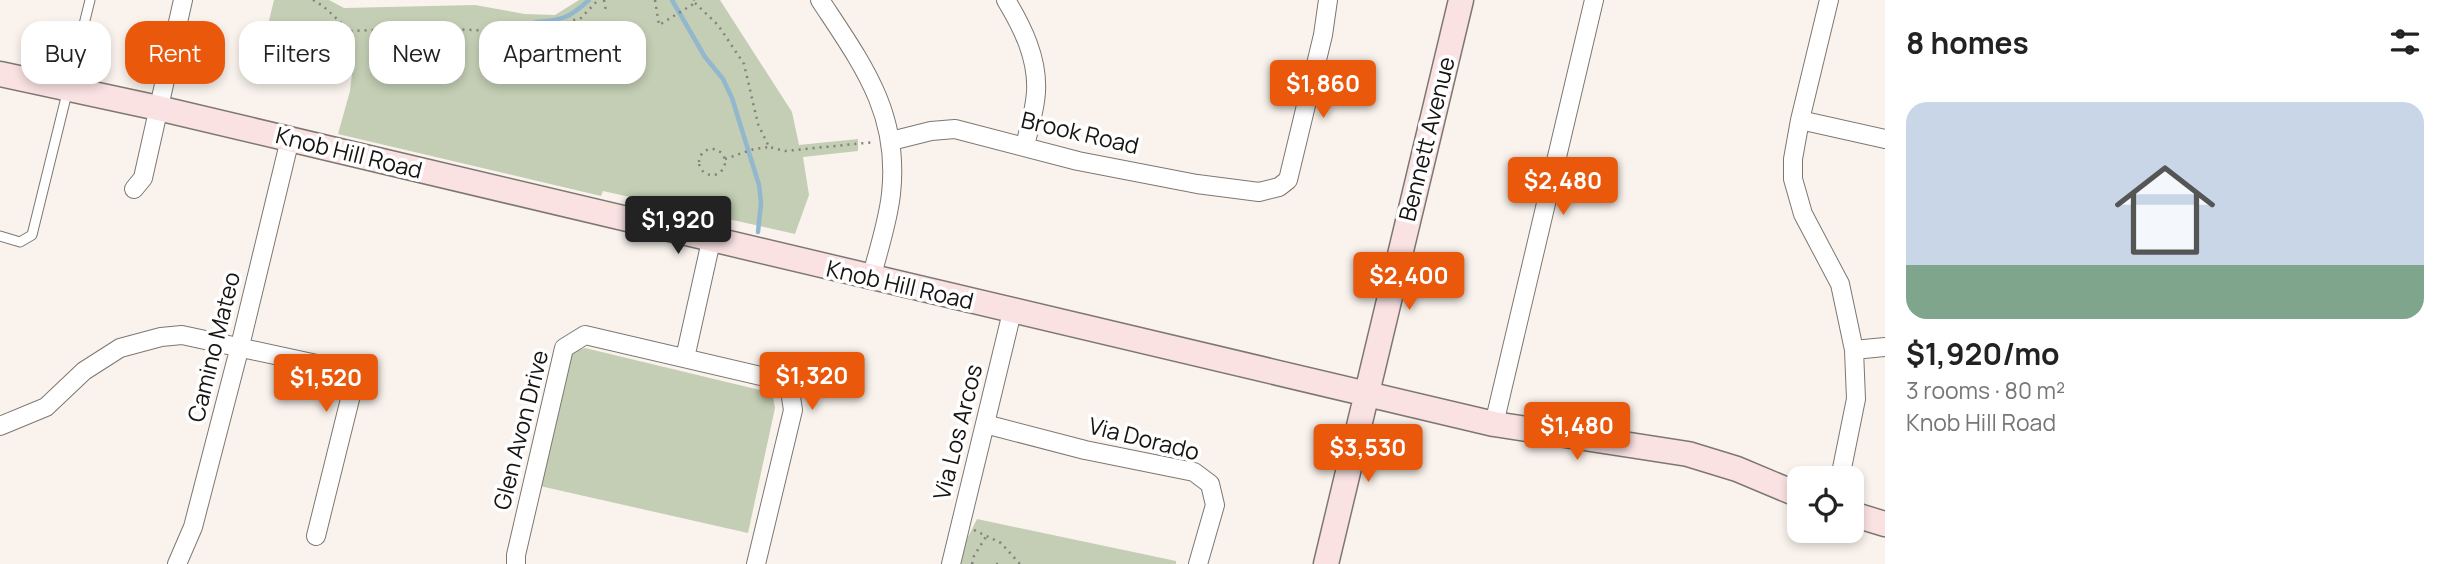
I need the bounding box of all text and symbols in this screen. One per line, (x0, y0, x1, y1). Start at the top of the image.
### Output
chip: Buy (21, 21, 111, 84)
chip: Rent (125, 21, 225, 84)
chip: Filters (239, 21, 355, 84)
chip: New (369, 21, 465, 84)
chip: Apartment (479, 21, 646, 84)
text: 8 homes (1906, 22, 2029, 63)
icon: filters (2386, 23, 2424, 61)
street label: Bennett Avenue (1390, 53, 1462, 224)
pin: $1,860 (1266, 60, 1380, 120)
text: $1,860 (1286, 67, 1360, 99)
street label: Brook Road (1018, 103, 1142, 161)
street label: Knob Hill Road (273, 118, 426, 186)
icon: home (2102, 147, 2228, 273)
pin: $2,480 (1506, 158, 1620, 217)
text: $2,480 (1524, 164, 1602, 196)
pin: $1,920 (621, 196, 735, 256)
text: $1,920 (641, 203, 715, 235)
street label: Knob Hill Road (824, 252, 977, 316)
pin: $2,400 (1352, 252, 1466, 312)
text: $2,400 (1369, 259, 1449, 291)
street label: Camino Mateo (179, 268, 247, 425)
text: $1,920/mo (1906, 333, 2060, 374)
street label: Glen Avon Drive (485, 347, 555, 513)
pin: $1,320 (755, 352, 869, 412)
pin: $1,520 (269, 354, 383, 414)
text: $1,320 (776, 359, 848, 391)
text: $1,520 (290, 361, 362, 393)
street label: Via Los Arcos (925, 361, 989, 503)
text: 3 rooms · 80 m² (1906, 374, 2065, 406)
pin: $1,480 (1520, 402, 1634, 462)
text: Knob Hill Road (1906, 406, 2056, 438)
street label: Via Dorado (1086, 409, 1203, 467)
text: $1,480 (1540, 409, 1614, 441)
pin: $3,530 (1311, 424, 1425, 484)
text: $3,530 (1330, 431, 1406, 463)
map controls (1787, 466, 1864, 543)
button: locate (1787, 466, 1864, 543)

